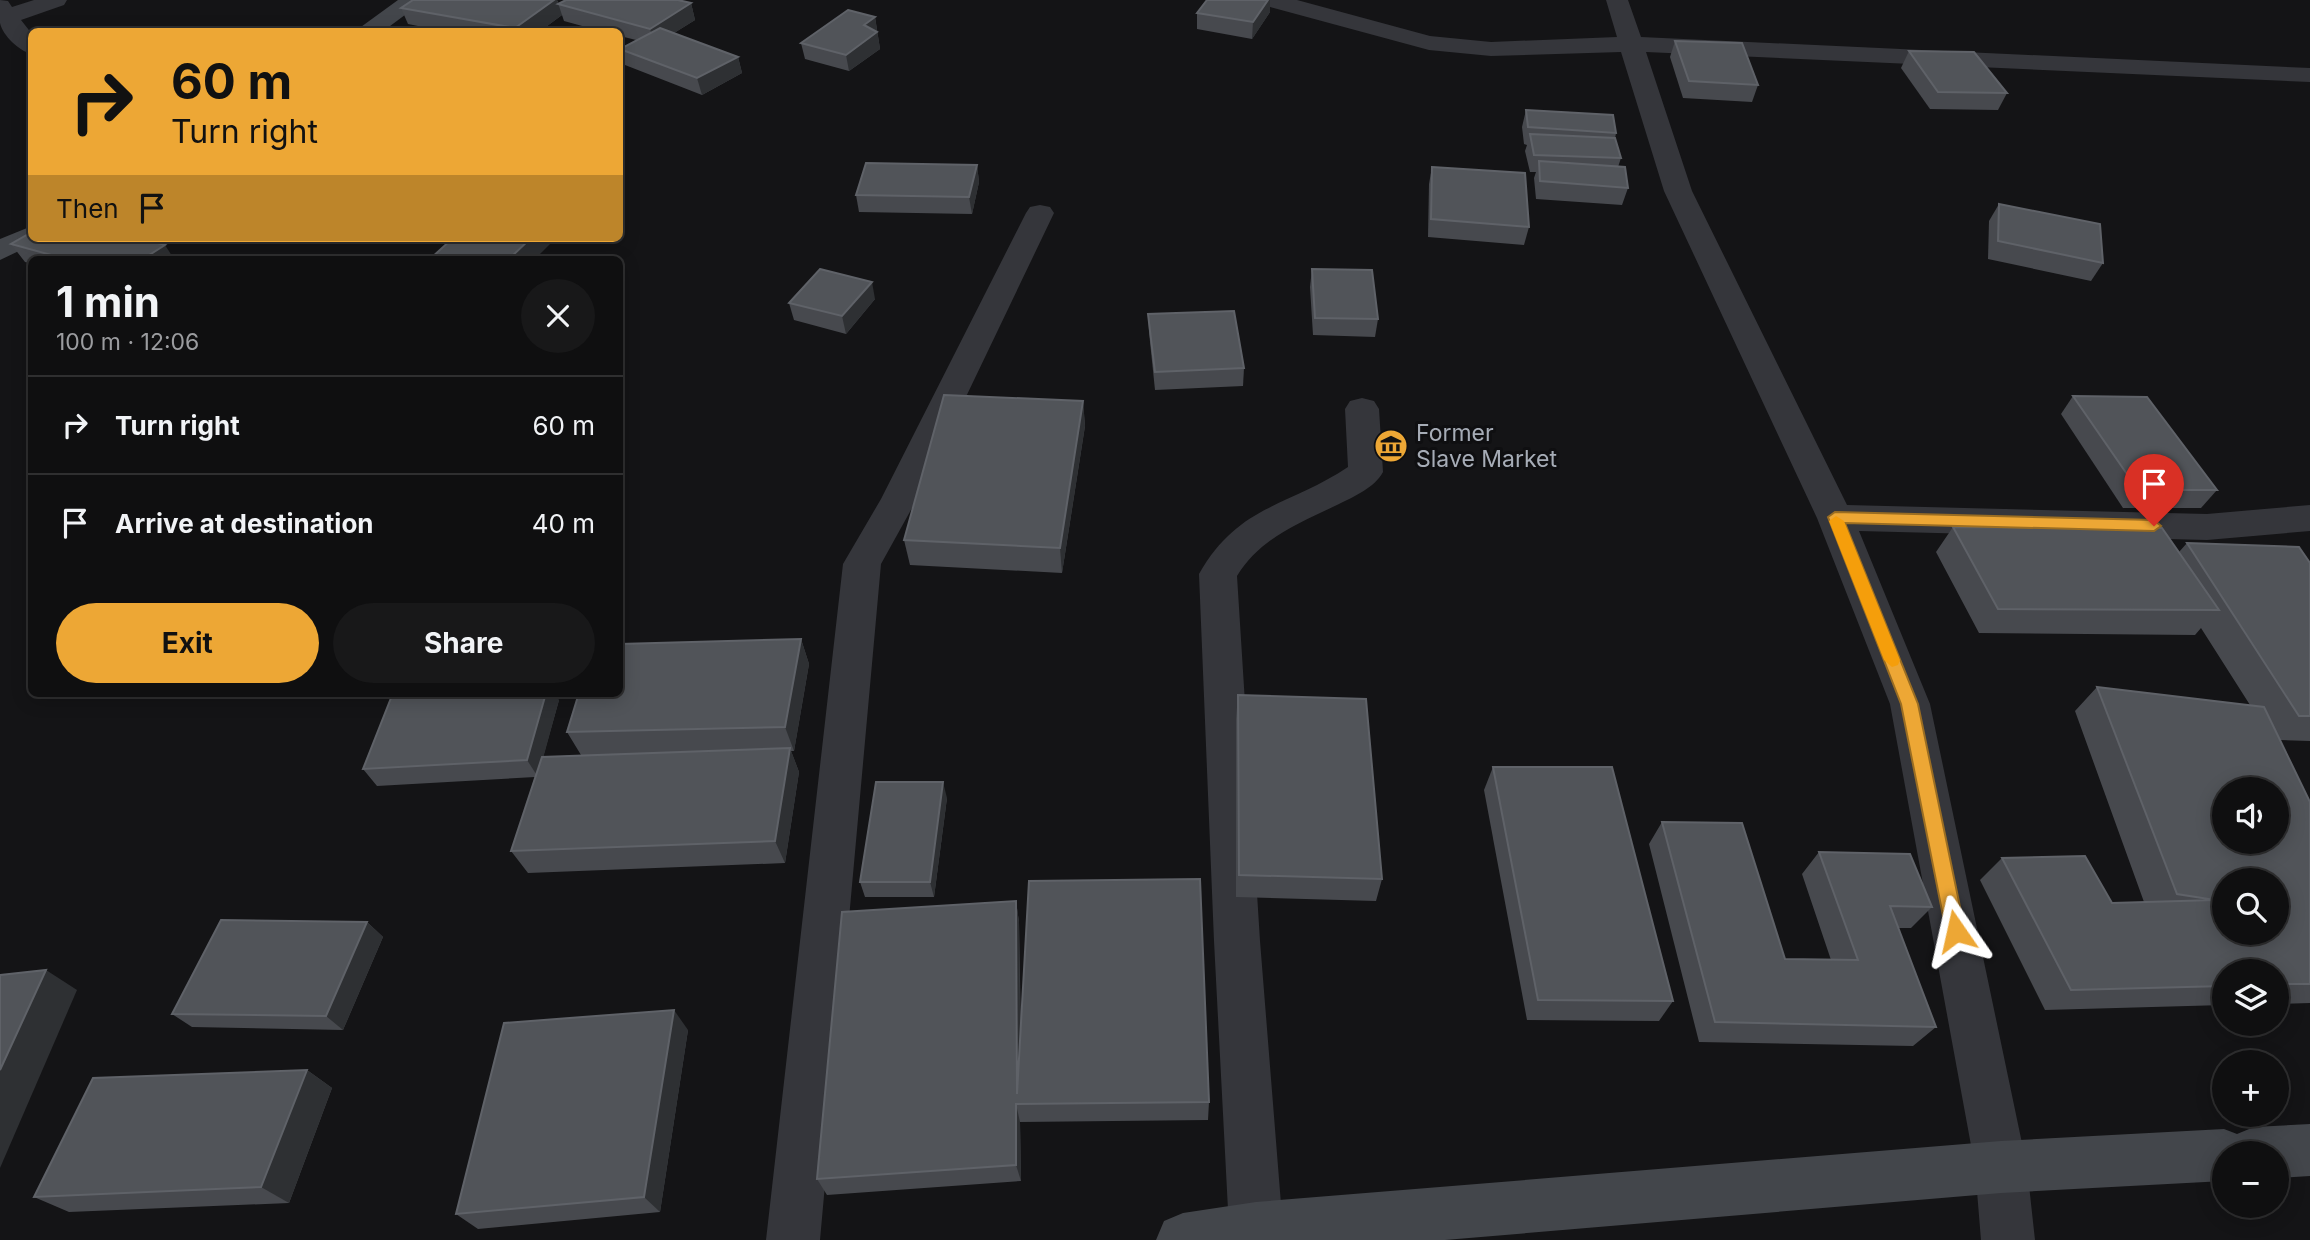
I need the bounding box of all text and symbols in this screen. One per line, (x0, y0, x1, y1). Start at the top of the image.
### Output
text: 60 m (171, 52, 292, 111)
icon: right (56, 56, 147, 147)
text: Turn right (171, 112, 318, 151)
icon: arrive (133, 189, 171, 227)
text: Then (56, 193, 119, 224)
text: 1 min (56, 276, 160, 327)
button: close (521, 279, 595, 353)
text: 100 m · 12:06 (56, 328, 199, 356)
icon: right (56, 406, 94, 444)
text: Turn right (115, 410, 240, 441)
text: 60 m (532, 410, 595, 441)
place label: Former Slave Market (1416, 419, 1557, 473)
museum icon: Former Slave Market (1372, 427, 1410, 465)
pin (2124, 454, 2184, 526)
icon: arrive (2135, 465, 2173, 503)
icon: arrive (56, 504, 94, 542)
text: Arrive at destination (115, 508, 374, 539)
text: 40 m (532, 508, 595, 539)
button: Exit (56, 603, 319, 683)
button: Share (333, 603, 595, 683)
map controls (2212, 777, 2289, 1218)
button: sound (2212, 777, 2289, 854)
button: search (2212, 868, 2289, 945)
position arrow (1919, 894, 1993, 968)
button: layers (2212, 959, 2289, 1036)
button: + (2212, 1050, 2289, 1127)
button: − (2212, 1141, 2289, 1218)

